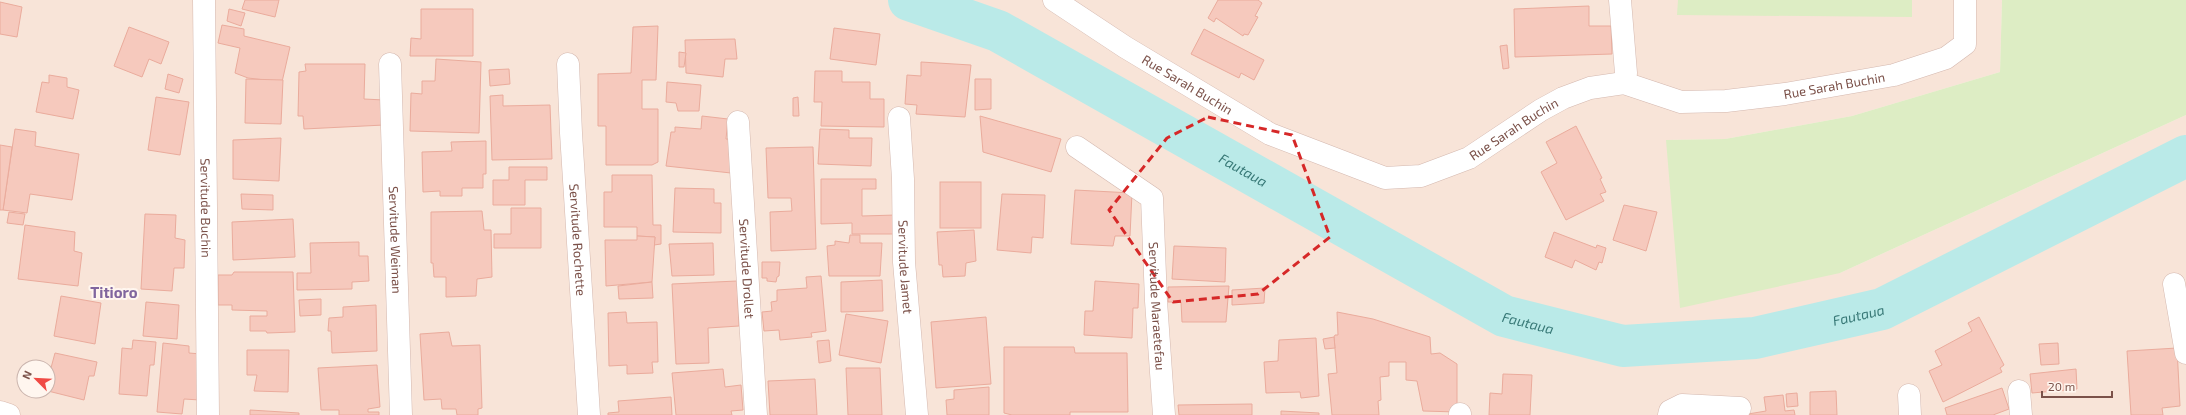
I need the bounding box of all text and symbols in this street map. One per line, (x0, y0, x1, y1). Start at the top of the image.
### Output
street label: Rue Sarah Buchin (1139, 51, 1236, 118)
street label: Rue Sarah Buchin (1782, 69, 1886, 102)
street label: Rue Sarah Buchin (1466, 94, 1561, 164)
water label: Fautaua (1216, 149, 1271, 190)
street label: Servitude Buchin (198, 158, 214, 258)
street label: Servitude Rochette (566, 183, 589, 296)
street label: Servitude Weiman (386, 186, 405, 294)
street label: Servitude Drollet (736, 218, 758, 319)
street label: Servitude Jamet (895, 220, 916, 314)
street label: Servitude Maraetefau (1146, 242, 1169, 371)
district label: Titioro (90, 283, 138, 301)
water label: Fautaua (1831, 300, 1886, 329)
water label: Fautaua (1501, 307, 1556, 337)
north arrow (16, 359, 56, 399)
text: N (19, 368, 34, 381)
scale bar (2042, 373, 2112, 399)
text: 20 m (2048, 379, 2075, 393)

